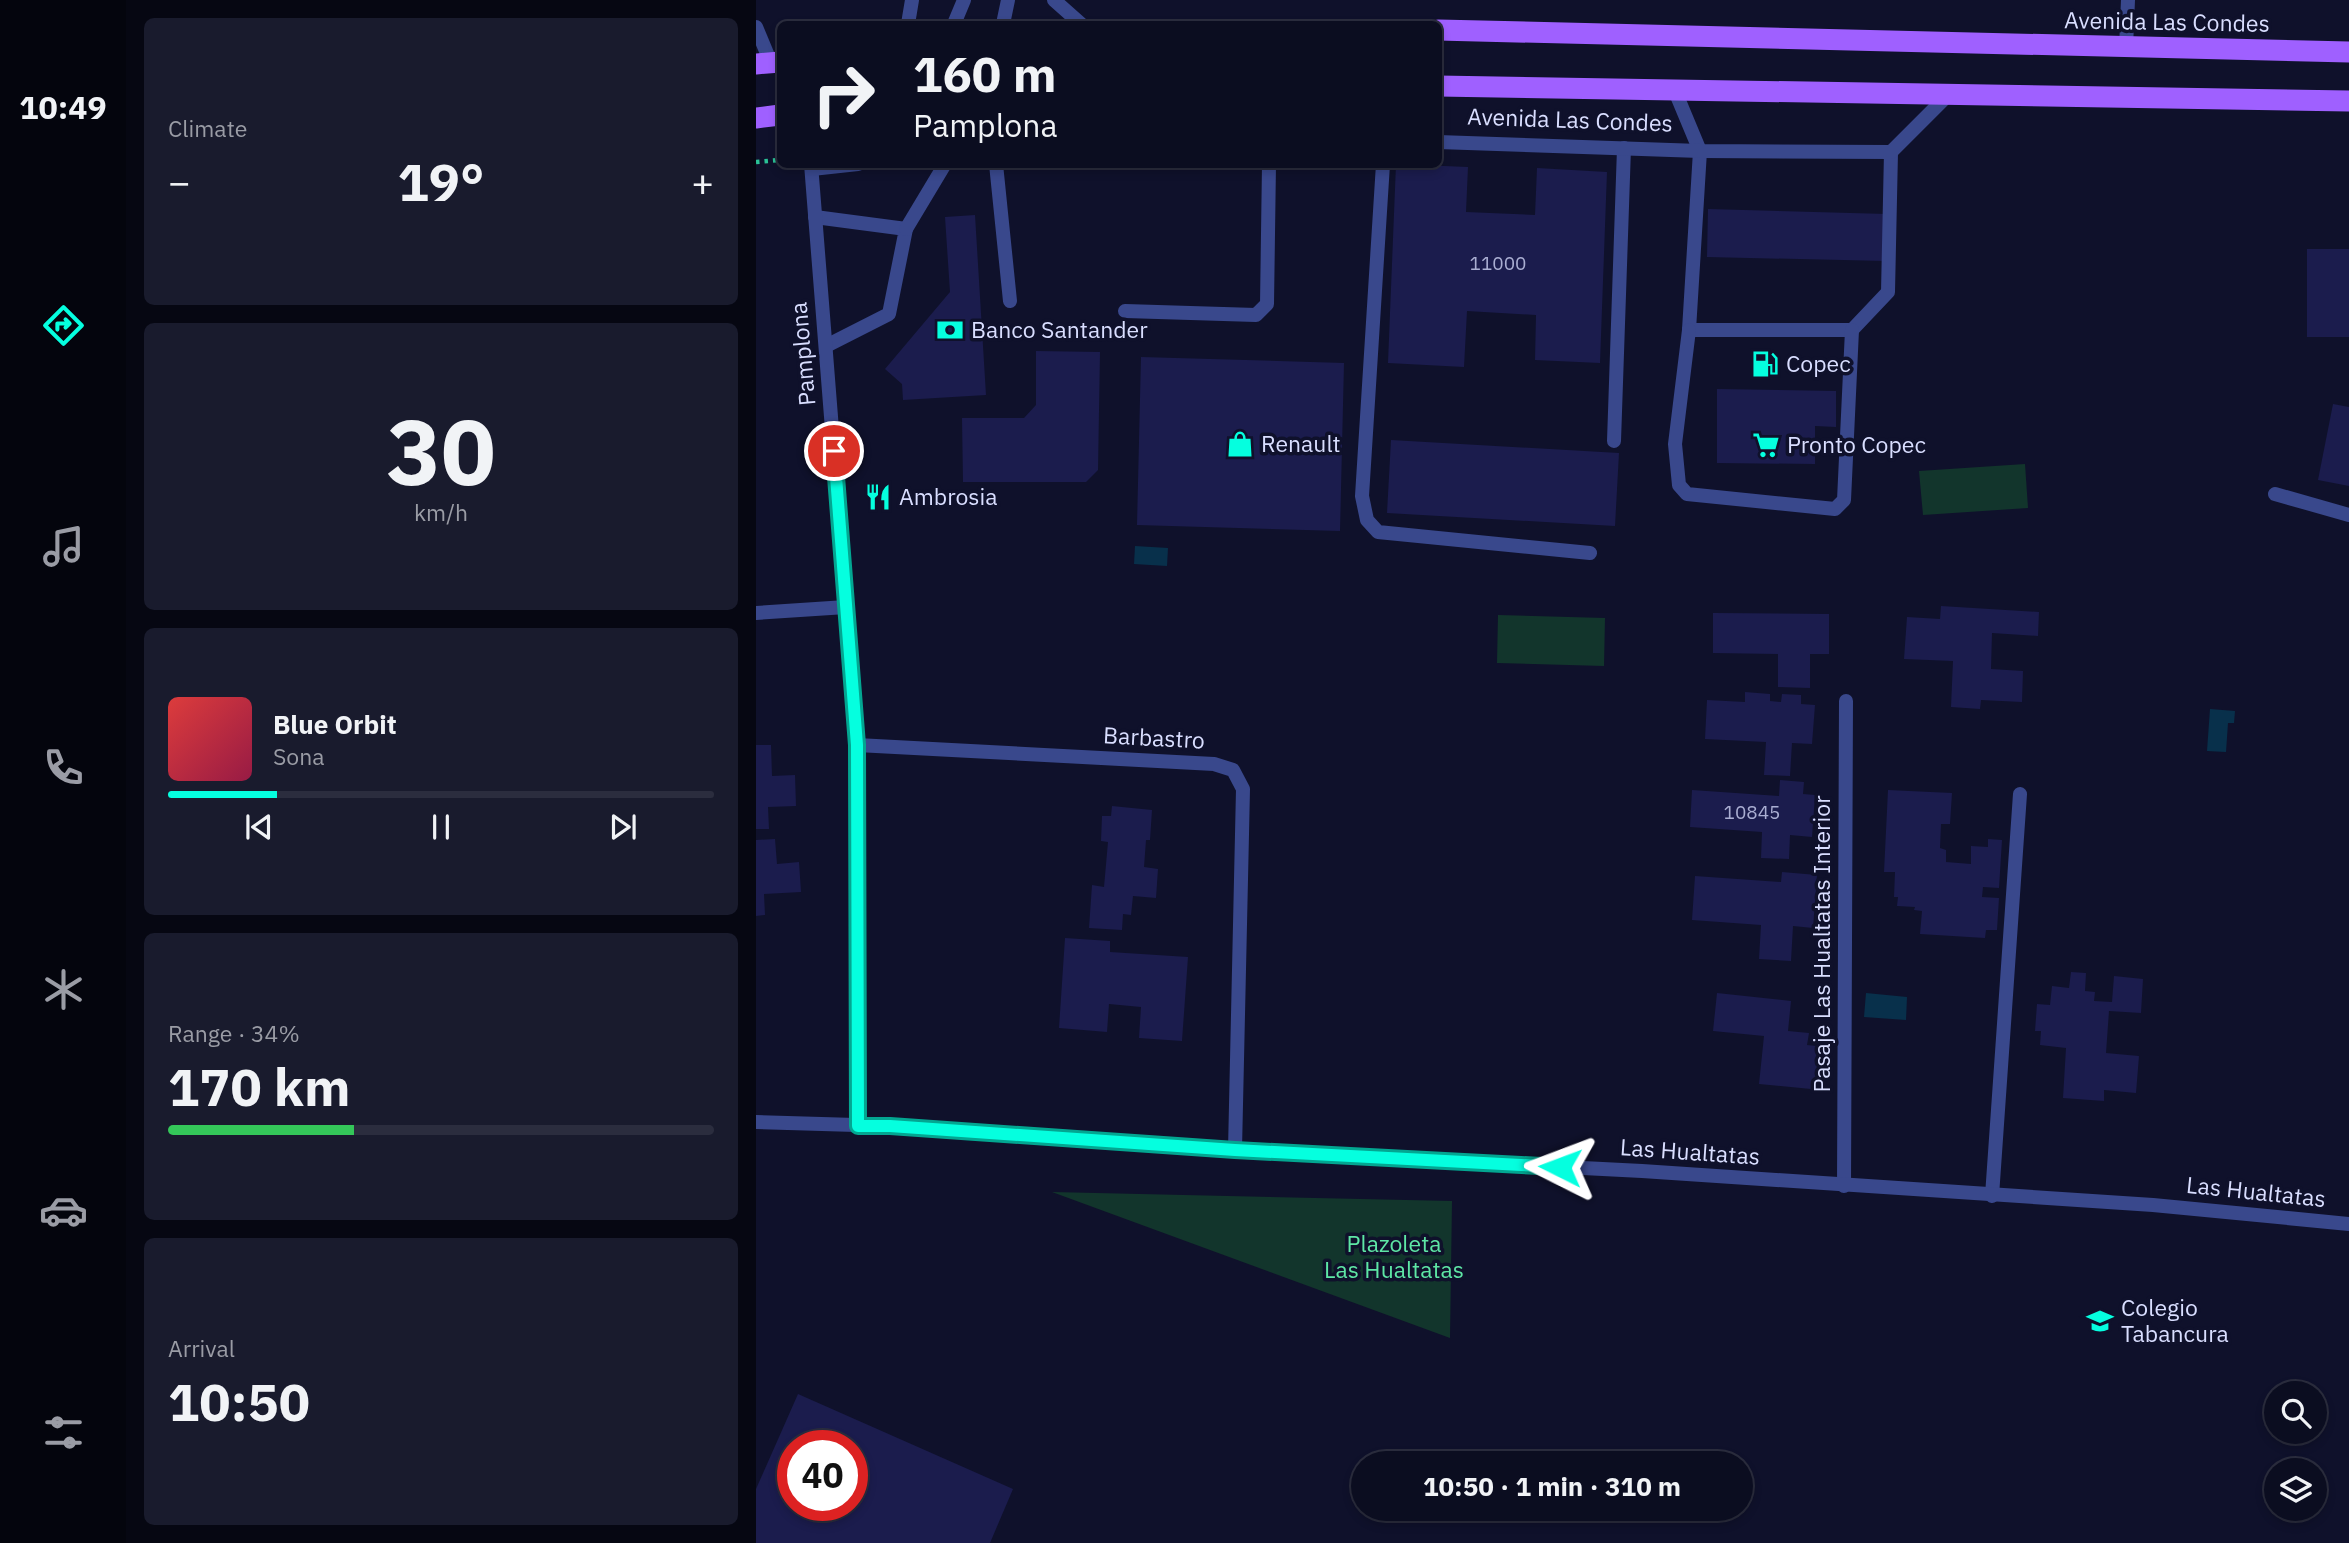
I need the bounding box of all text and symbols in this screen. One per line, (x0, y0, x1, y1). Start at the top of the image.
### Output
street label: Avenida Las Condes (2064, 4, 2270, 38)
text: 160 m (913, 42, 1057, 105)
icon: right (798, 49, 889, 140)
text: 10:49 (19, 86, 107, 128)
street label: Avenida Las Condes (1467, 100, 1673, 138)
text: Pamplona (913, 104, 1058, 146)
text: Climate (168, 113, 247, 143)
text: 19° (398, 148, 484, 215)
text: − (168, 157, 191, 206)
text: + (691, 157, 714, 206)
house number: 11000 (1469, 251, 1527, 275)
icon: directions (39, 301, 88, 350)
street label: Pamplona (783, 301, 821, 407)
place label: Banco Santander (971, 314, 1148, 344)
bank icon: Banco Santander (935, 315, 965, 345)
place label: Copec (1786, 348, 1851, 378)
fuel station icon: Copec (1750, 349, 1780, 379)
text: 30 (386, 392, 496, 510)
pin (804, 421, 864, 481)
place label: Renault (1261, 428, 1341, 458)
shop icon: Renault (1225, 429, 1255, 459)
place label: Pronto Copec (1787, 429, 1926, 459)
supermarket icon: Pronto Copec (1751, 430, 1781, 460)
icon: arrive (815, 432, 853, 470)
place label: Ambrosia (899, 481, 998, 511)
restaurant icon: Ambrosia (863, 482, 893, 512)
text: km/h (414, 497, 468, 527)
icon: music (39, 522, 88, 571)
text: Blue Orbit (273, 707, 397, 741)
street label: Barbastro (1102, 719, 1206, 755)
text: Sona (273, 741, 325, 771)
icon: phone (39, 743, 88, 792)
street label: Pasaje Las Hualtatas Interior (1806, 795, 1836, 1093)
house number: 10845 (1723, 800, 1781, 824)
icon: previous (240, 808, 278, 846)
icon: pause (422, 808, 460, 846)
icon: next (604, 808, 642, 846)
icon: climate (39, 965, 88, 1014)
text: Range · 34% (168, 1018, 300, 1048)
text: 170 km (168, 1053, 350, 1120)
position arrow (1523, 1130, 1597, 1204)
street label: Las Hualtatas (1619, 1131, 1761, 1171)
street label: Las Hualtatas (2185, 1169, 2327, 1213)
icon: car (39, 1186, 88, 1235)
park label: Plazoleta Las Hualtatas (1324, 1228, 1464, 1284)
place label: Colegio Tabancura (2121, 1292, 2229, 1348)
school or university icon: Colegio Tabancura (2085, 1306, 2115, 1336)
text: Arrival (168, 1333, 235, 1363)
text: 10:50 (168, 1368, 310, 1435)
map controls (2264, 1381, 2327, 1521)
button: search (2264, 1381, 2327, 1444)
icon: filters (39, 1408, 88, 1457)
speed limit sign: 40 (777, 1430, 868, 1521)
button: layers (2264, 1458, 2327, 1521)
text: 10:50 · 1 min · 310 m (1423, 1469, 1681, 1503)

